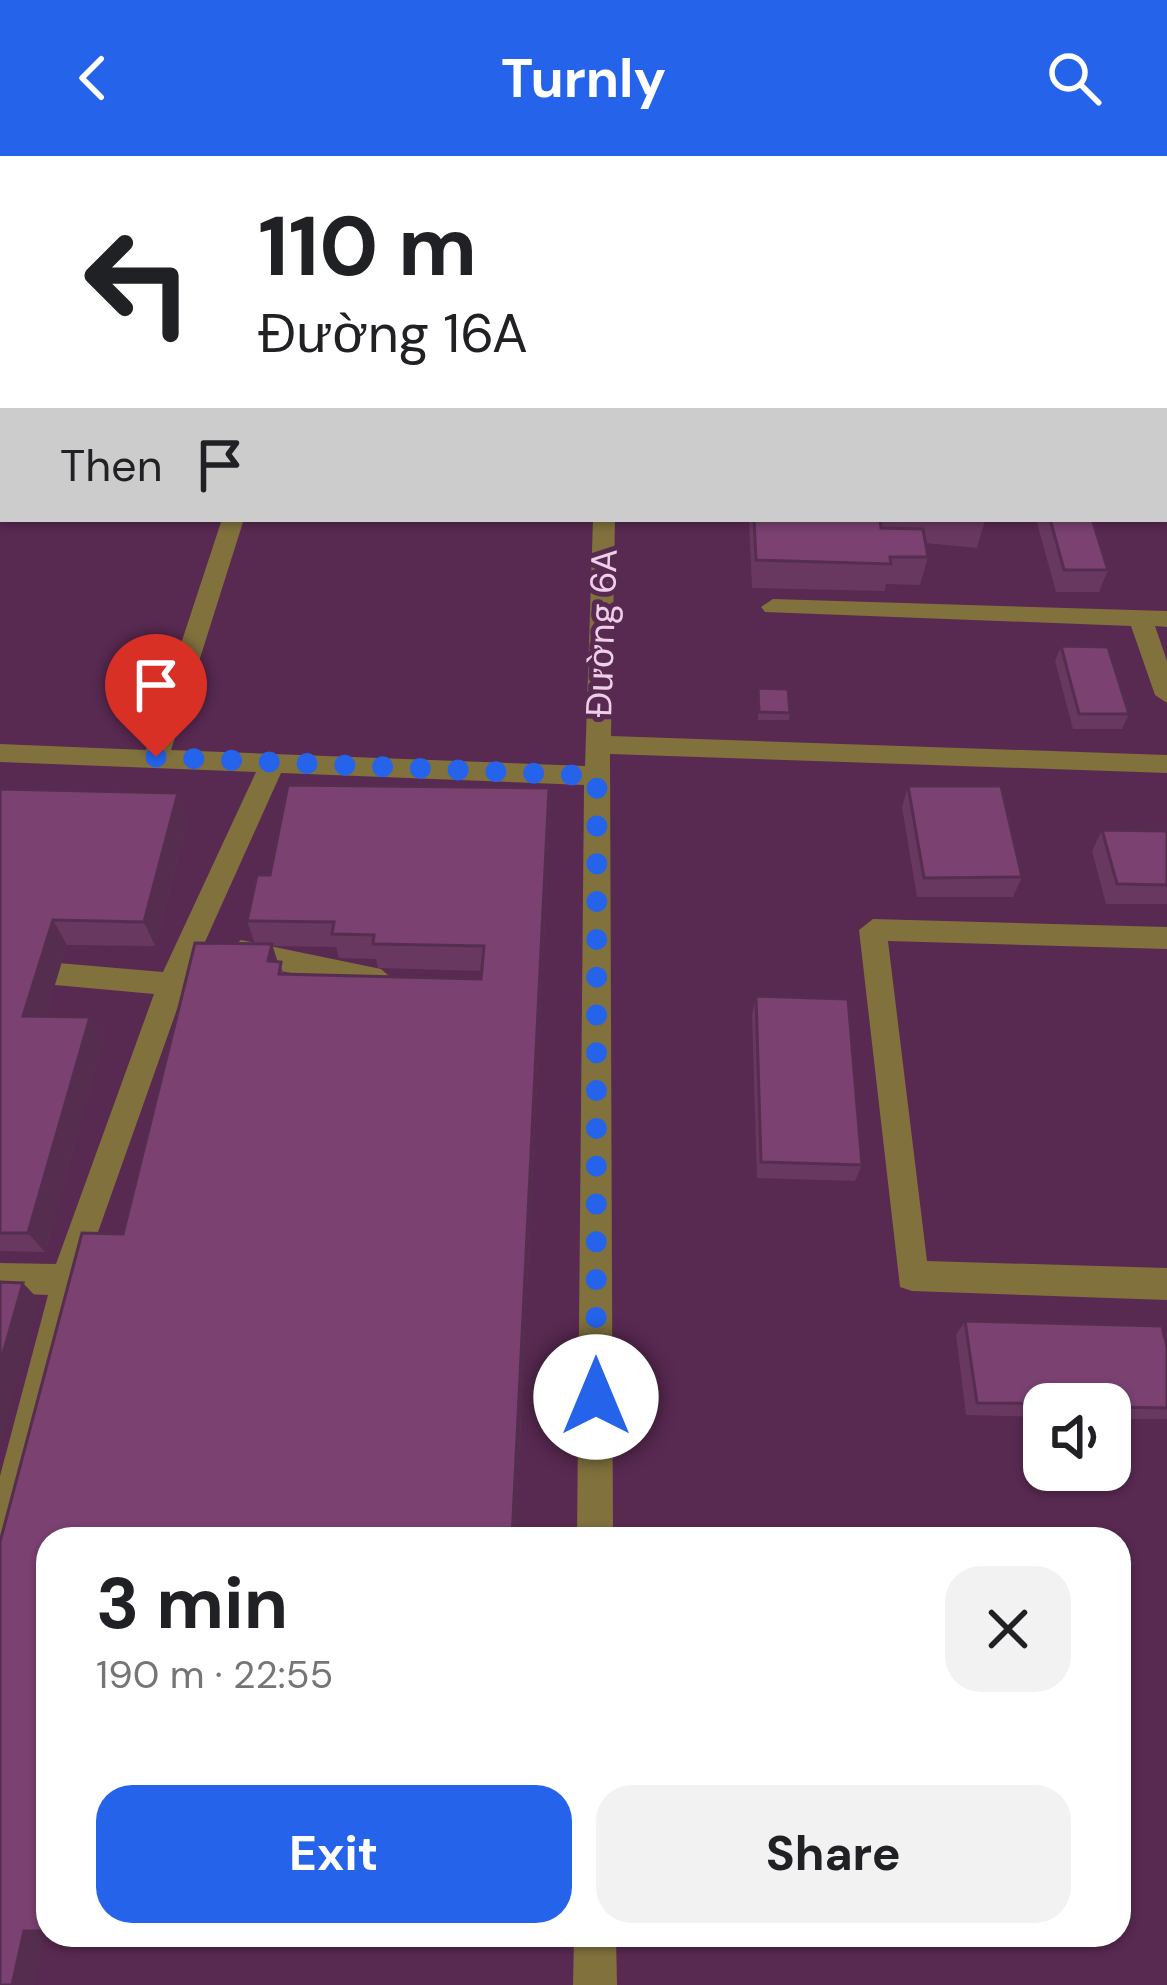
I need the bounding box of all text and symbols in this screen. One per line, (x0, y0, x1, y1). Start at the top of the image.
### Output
text: Turnly (501, 43, 666, 114)
icon: back (60, 45, 126, 111)
icon: search (1041, 45, 1107, 111)
text: 110 m (258, 192, 477, 301)
icon: left (60, 204, 216, 360)
text: Đường 16A (258, 298, 528, 369)
icon: arrive (187, 432, 253, 498)
text: Then (60, 436, 163, 495)
street label: Đường 6A (575, 548, 628, 718)
pin (105, 634, 207, 757)
icon: arrive (123, 652, 189, 718)
position arrow (533, 1334, 659, 1460)
map controls (1023, 1383, 1131, 1491)
button: sound (1023, 1383, 1131, 1491)
text: 3 min (96, 1557, 288, 1650)
button: close (945, 1566, 1071, 1692)
text: 190 m · 22:55 (96, 1649, 333, 1700)
button: Exit (96, 1785, 572, 1923)
button: Share (596, 1785, 1071, 1923)

